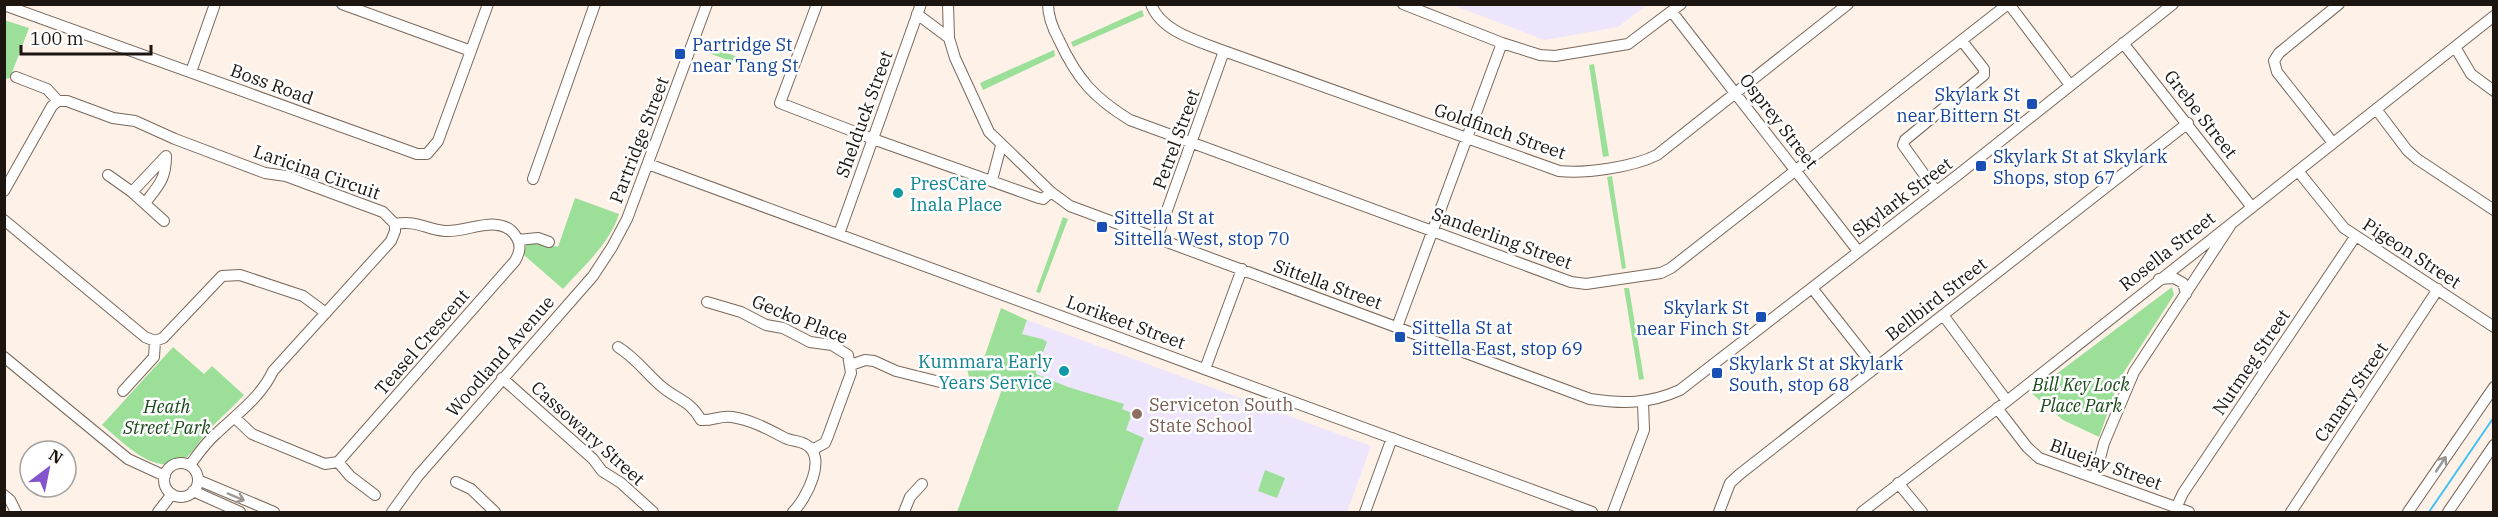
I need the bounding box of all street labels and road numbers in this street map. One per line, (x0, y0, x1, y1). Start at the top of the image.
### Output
street label: Shelduck Street (830, 47, 898, 181)
street label: Boss Road (227, 58, 317, 110)
street label: Grebe Street (2159, 65, 2243, 163)
street label: Osprey Street (1735, 69, 1823, 173)
street label: Partridge Street (604, 73, 674, 207)
street label: Petrel Street (1147, 86, 1205, 192)
street label: Goldfinch Street (1431, 98, 1569, 164)
street label: Laricina Circuit (251, 140, 383, 204)
street label: Skylark Street (1847, 152, 1957, 242)
street label: Sanderling Street (1429, 202, 1575, 274)
street label: Rosella Street (2114, 206, 2220, 296)
street label: Pigeon Street (2358, 213, 2466, 293)
street label: Bellbird Street (1881, 252, 1991, 346)
street label: Sittella Street (1271, 254, 1385, 314)
street label: Teasel Crescent (370, 284, 474, 400)
street label: Gecko Place (749, 289, 851, 349)
street label: Lorikeet Street (1063, 290, 1189, 354)
street label: Woodland Avenue (441, 291, 559, 421)
street label: Nutmeg Street (2207, 305, 2295, 419)
street label: Canary Street (2309, 338, 2393, 446)
street label: Cassowary Street (526, 376, 650, 490)
street label: Bluejay Street (2047, 433, 2165, 495)

